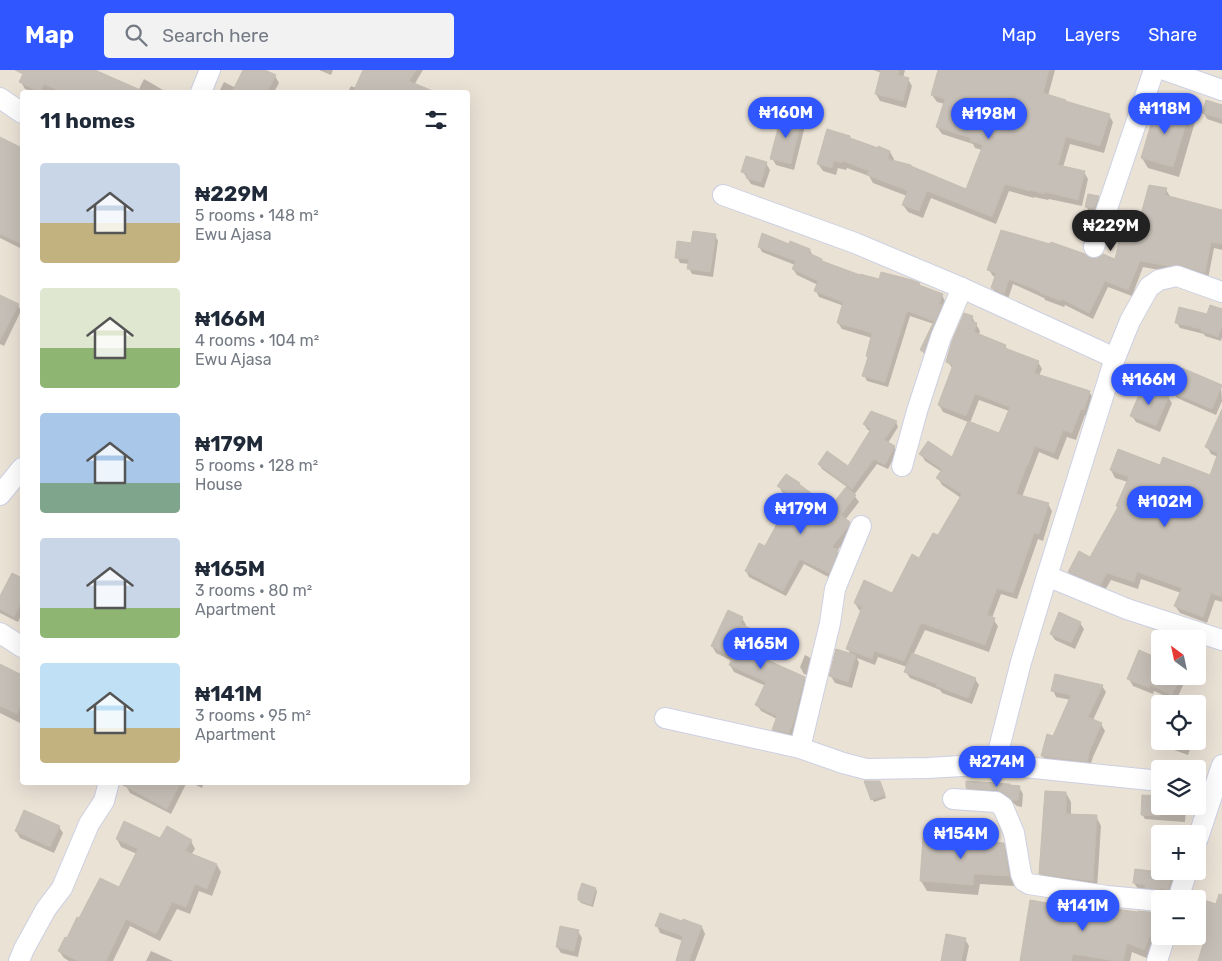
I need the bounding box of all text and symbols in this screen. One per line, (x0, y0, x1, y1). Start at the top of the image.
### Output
search box (104, 13, 454, 58)
text: Map (25, 21, 74, 49)
icon: search (122, 21, 150, 49)
text: Search here (162, 24, 269, 47)
text: Map (1002, 24, 1037, 46)
text: Layers (1065, 24, 1120, 46)
text: Share (1148, 24, 1197, 46)
pin: ₦118M (1130, 92, 1200, 135)
pin: ₦160M (751, 97, 821, 139)
pin: ₦198M (954, 98, 1024, 140)
text: ₦118M (1139, 99, 1191, 118)
text: ₦160M (759, 103, 813, 122)
text: ₦198M (962, 104, 1016, 123)
icon: filters (422, 106, 450, 134)
text: 11 homes (40, 108, 135, 133)
text: ₦229M (195, 181, 268, 206)
icon: home (80, 183, 140, 243)
text: 5 rooms · 148 m² (195, 206, 319, 225)
pin: ₦229M (1076, 210, 1146, 252)
text: ₦229M (1083, 216, 1139, 235)
text: Ewu Ajasa (195, 225, 272, 244)
text: ₦166M (195, 306, 265, 331)
icon: home (80, 308, 140, 368)
text: 4 rooms · 104 m² (195, 331, 319, 350)
text: Ewu Ajasa (195, 350, 272, 369)
pin: ₦166M (1114, 364, 1184, 406)
text: ₦166M (1122, 370, 1176, 389)
text: ₦179M (195, 431, 263, 456)
icon: home (80, 433, 140, 493)
text: 5 rooms · 128 m² (195, 456, 318, 475)
text: House (195, 475, 242, 494)
pin: ₦102M (1130, 486, 1200, 528)
pin: ₦179M (766, 492, 836, 535)
text: ₦102M (1138, 492, 1192, 511)
text: ₦179M (775, 499, 827, 518)
text: ₦165M (195, 556, 265, 581)
icon: home (80, 558, 140, 618)
text: 3 rooms · 80 m² (195, 581, 312, 600)
text: Apartment (195, 600, 275, 619)
pin: ₦165M (726, 628, 796, 670)
north arrow (1151, 630, 1206, 685)
map controls (1151, 630, 1206, 945)
text: ₦165M (734, 634, 788, 653)
text: ₦141M (195, 681, 262, 706)
icon: home (80, 683, 140, 743)
button: locate (1151, 695, 1206, 750)
text: 3 rooms · 95 m² (195, 706, 311, 725)
text: Apartment (195, 725, 275, 744)
pin: ₦274M (962, 746, 1032, 788)
text: ₦274M (970, 752, 1024, 771)
button: layers (1151, 760, 1206, 815)
pin: ₦154M (926, 818, 996, 860)
text: ₦154M (934, 824, 988, 843)
button: + (1151, 825, 1206, 880)
pin: ₦141M (1048, 890, 1118, 932)
button: − (1151, 890, 1206, 945)
text: ₦141M (1057, 896, 1109, 915)

